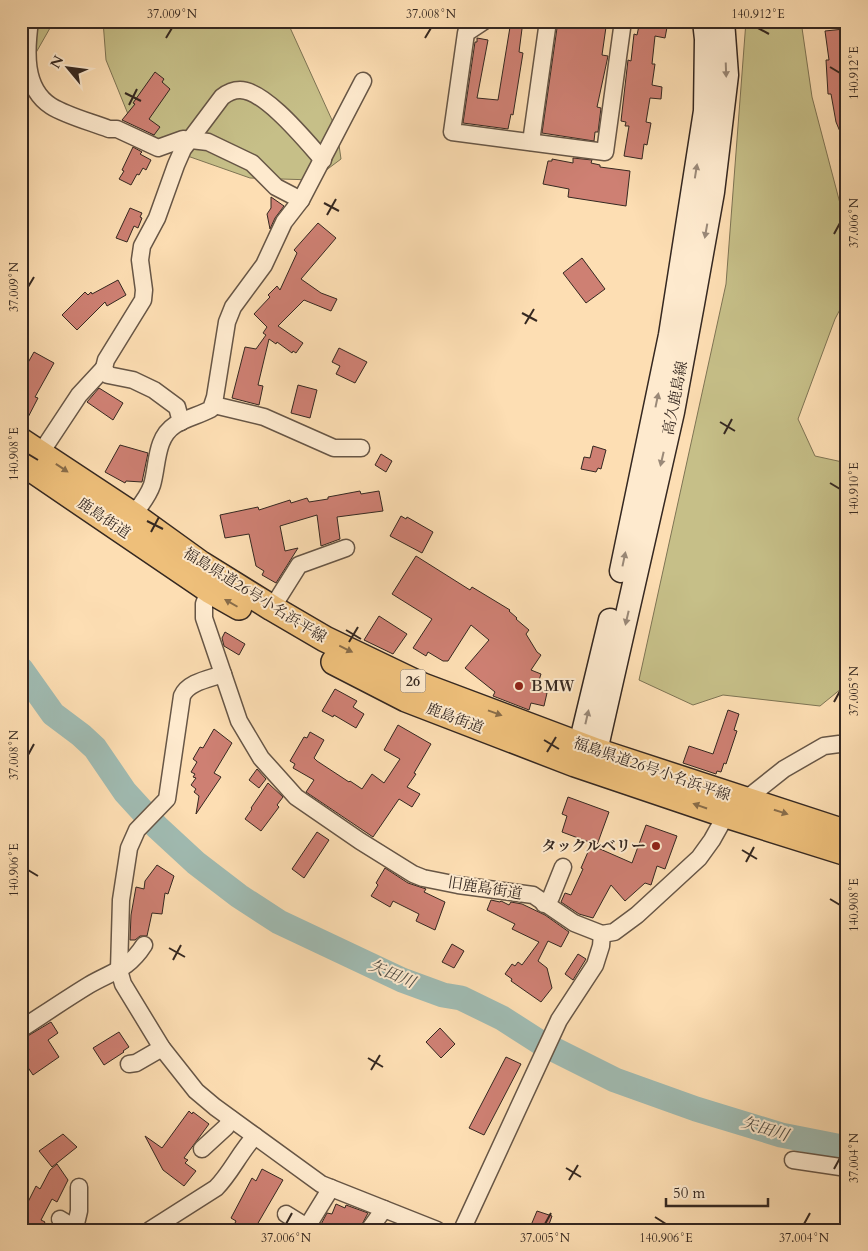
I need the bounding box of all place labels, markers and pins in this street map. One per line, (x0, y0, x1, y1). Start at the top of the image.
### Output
place label: ＢＭＷ (529, 676, 575, 696)
marker: ＢＭＷ (513, 680, 525, 692)
place label: タックルベリー (541, 836, 646, 856)
marker: タックルベリー (650, 840, 662, 852)

